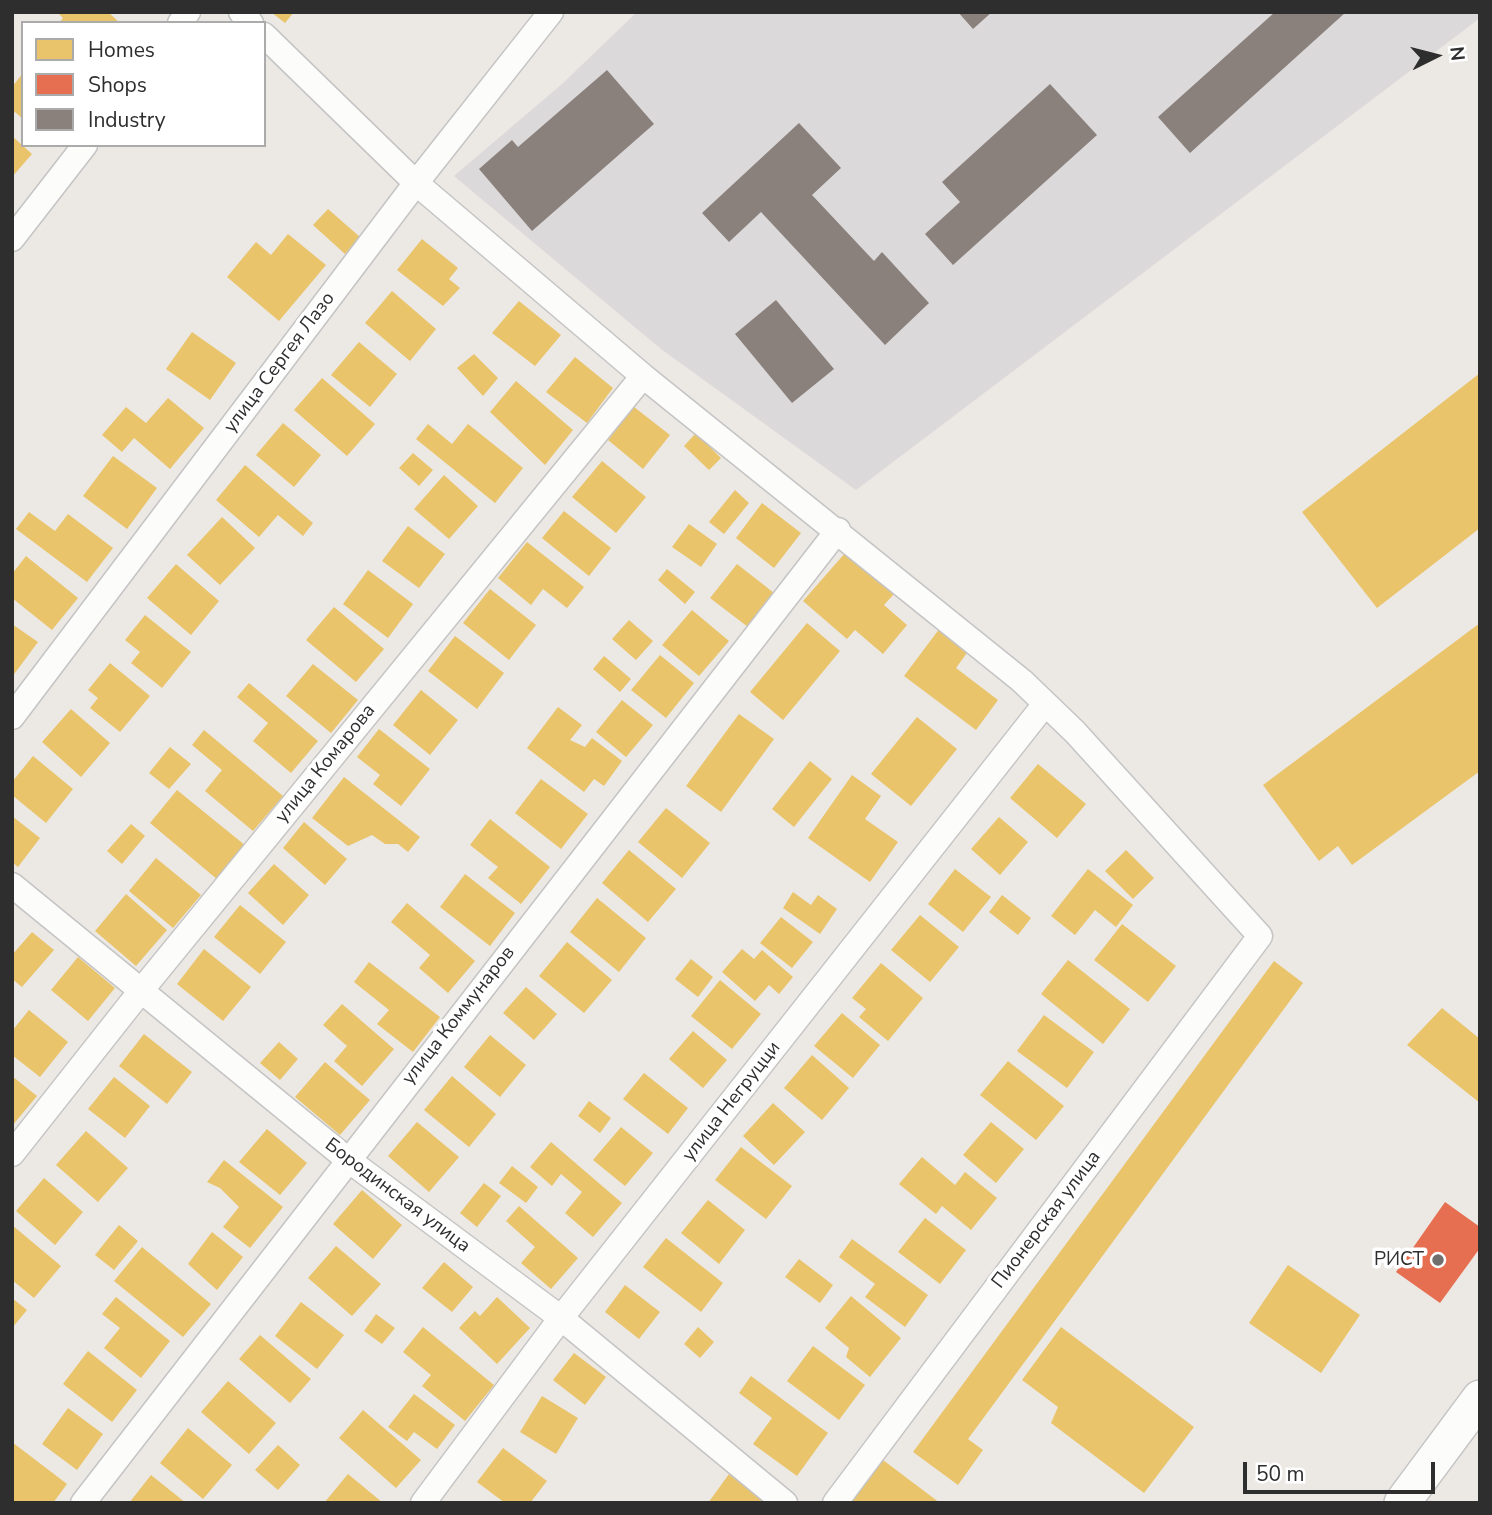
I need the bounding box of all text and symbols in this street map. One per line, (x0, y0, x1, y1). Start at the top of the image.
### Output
legend (21, 21, 266, 147)
north arrow (1401, 21, 1471, 91)
text: Homes (88, 36, 155, 64)
text: N (1443, 45, 1471, 62)
text: Shops (88, 71, 147, 99)
text: Industry (88, 106, 166, 134)
street label: улица Сергея Лазо (220, 288, 340, 438)
street label: улица Комарова (271, 700, 381, 828)
street label: улица Коммунаров (398, 942, 520, 1090)
street label: улица Негруцци (678, 1038, 786, 1166)
street label: Бородинская улица (320, 1134, 474, 1258)
street label: Пионерская улица (988, 1147, 1106, 1293)
place label: РИСТ (1374, 1249, 1424, 1271)
marker: РИСТ (1430, 1252, 1446, 1268)
scale bar (1247, 1448, 1440, 1492)
text: 50 m (1256, 1460, 1305, 1488)

